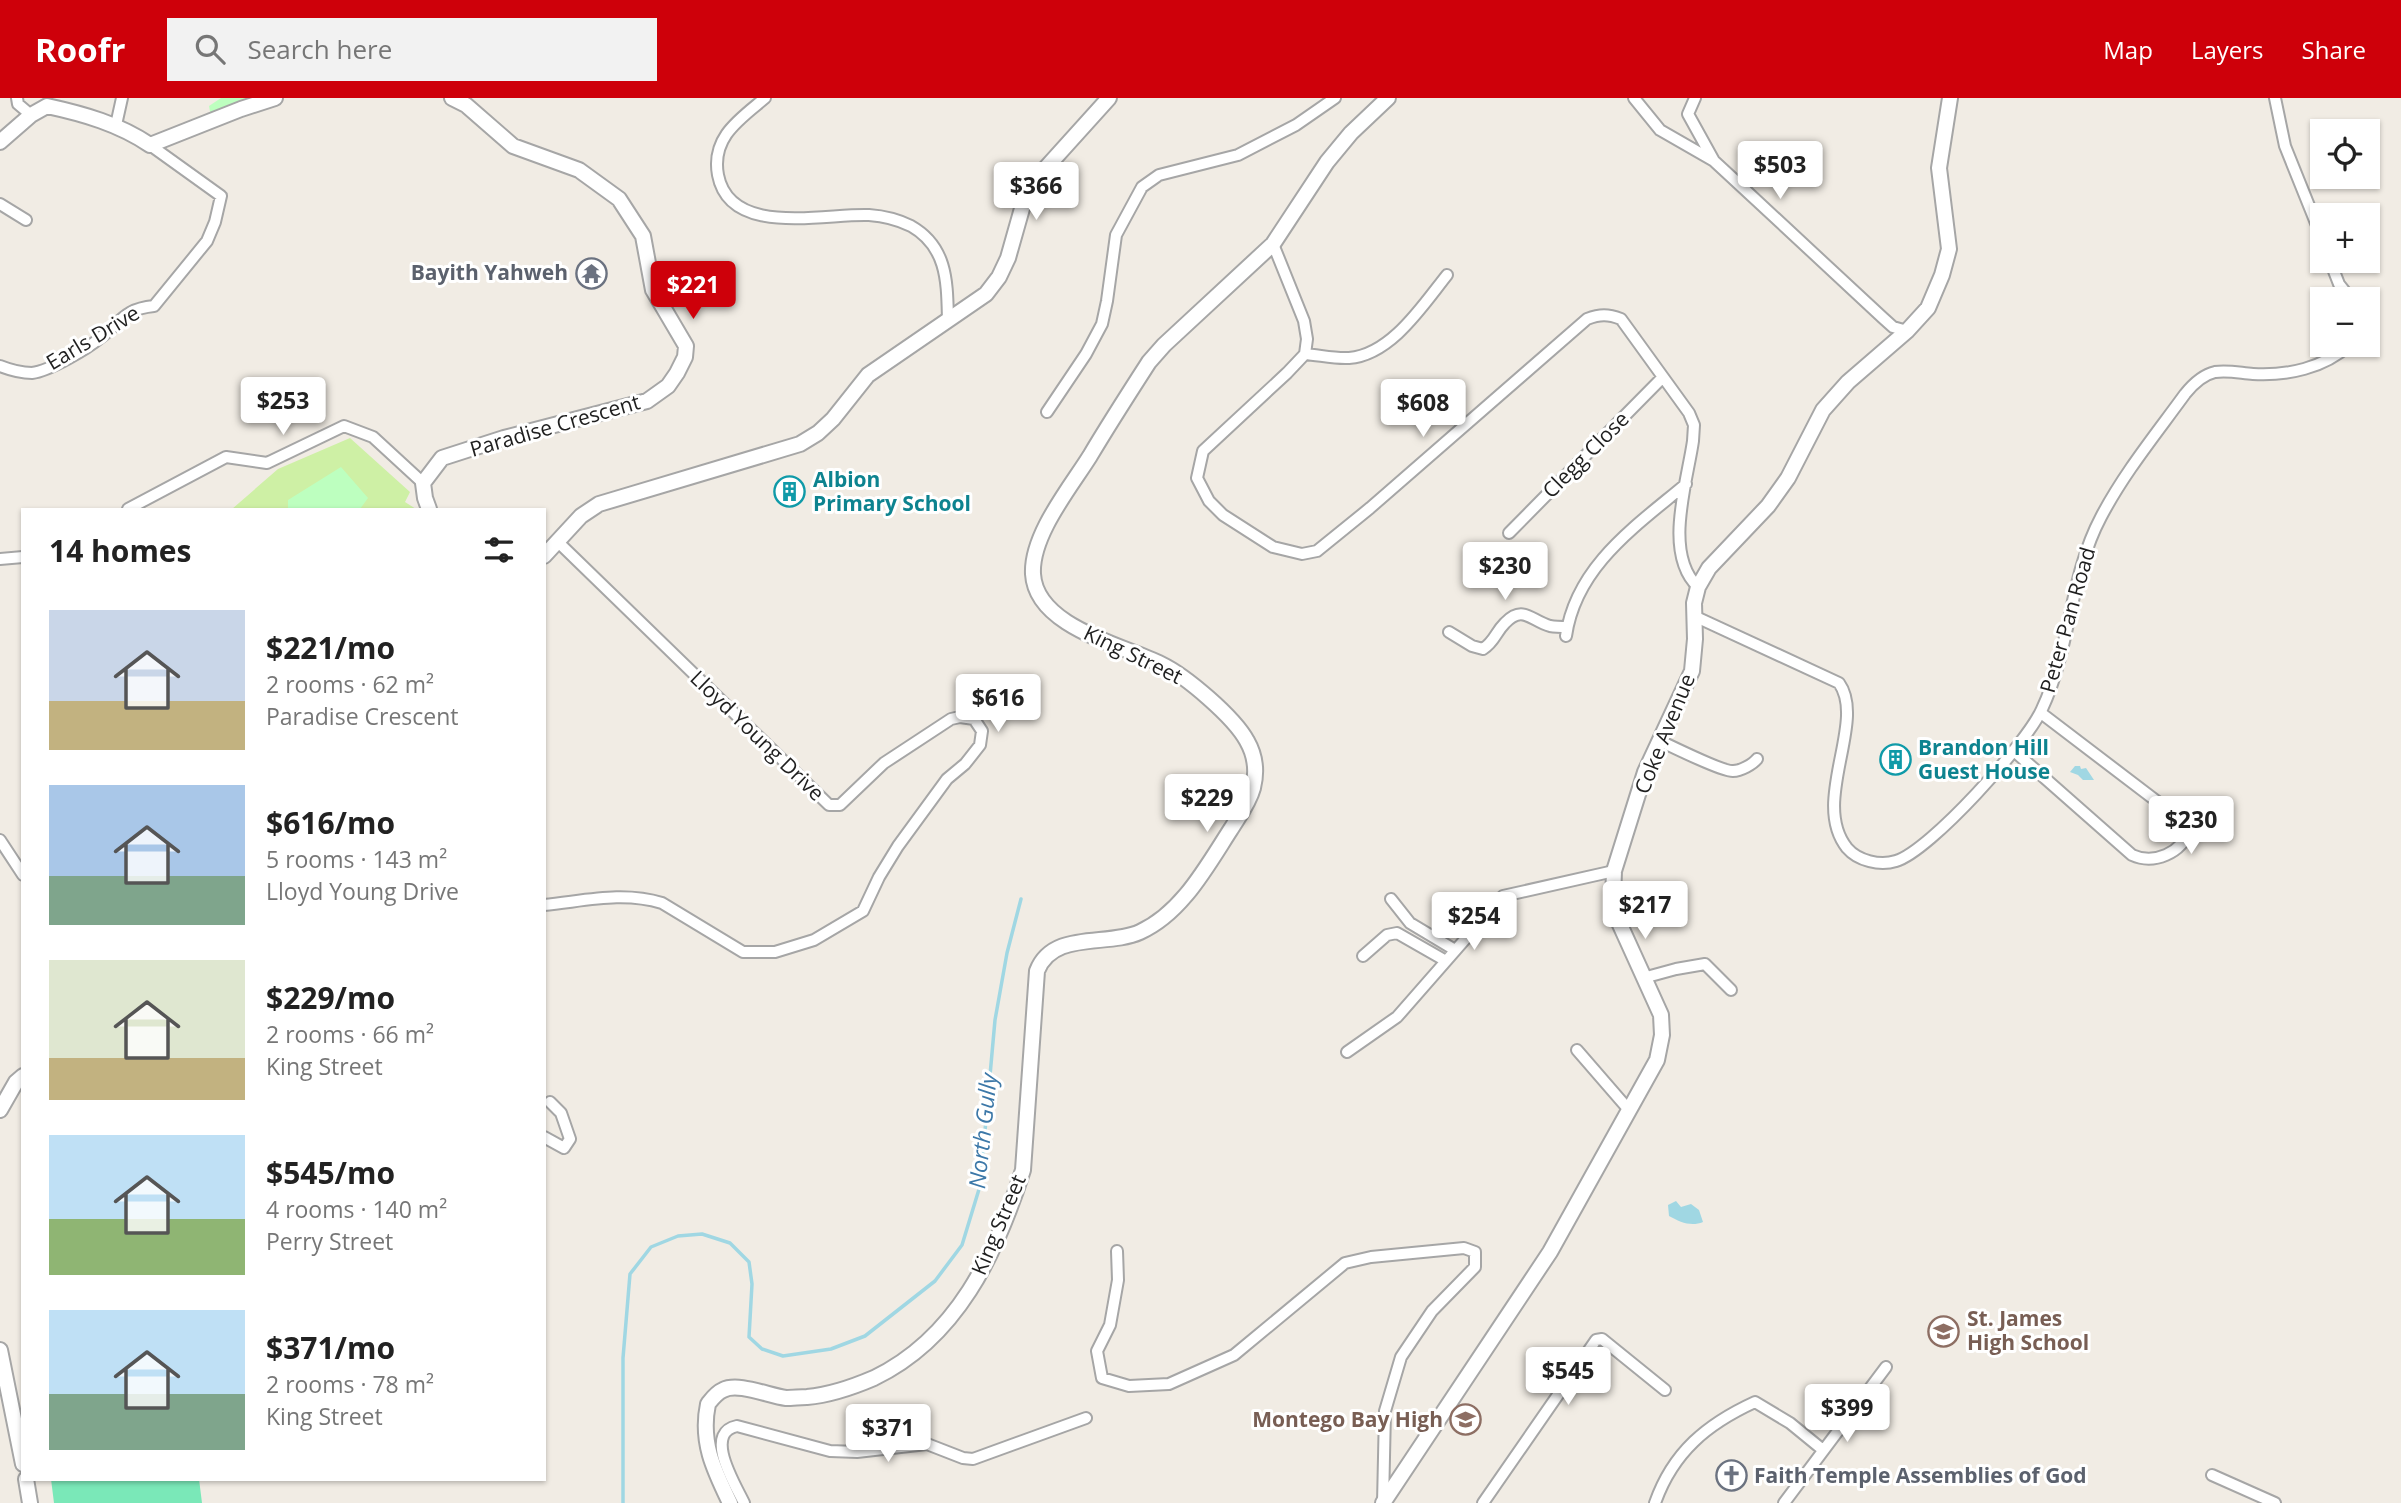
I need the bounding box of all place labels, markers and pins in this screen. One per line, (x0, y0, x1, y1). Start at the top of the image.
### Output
pin: $503 (1739, 141, 1821, 201)
pin: $366 (995, 162, 1077, 222)
temple icon: Bayith Yahweh (574, 256, 608, 290)
place label: Bayith Yahweh (411, 258, 568, 286)
pin: $221 (652, 262, 734, 321)
pin: $253 (242, 378, 324, 437)
pin: $608 (1382, 380, 1464, 439)
place label: Albion Primary School (813, 465, 971, 517)
building icon: Albion Primary School (773, 475, 807, 509)
pin: $230 (1464, 542, 1546, 602)
pin: $616 (957, 674, 1039, 734)
place label: Brandon Hill Guest House (1918, 733, 2050, 785)
building icon: Brandon Hill Guest House (1878, 743, 1912, 777)
pin: $229 (1166, 774, 1248, 834)
pin: $230 (2150, 796, 2232, 856)
pin: $217 (1604, 882, 1686, 941)
pin: $254 (1433, 892, 1515, 952)
place label: St. James High School (1967, 1304, 2089, 1356)
school or university icon: St. James High School (1927, 1314, 1961, 1348)
pin: $545 (1527, 1348, 1609, 1407)
pin: $399 (1806, 1384, 1888, 1444)
school or university icon: Montego Bay High (1449, 1403, 1483, 1437)
pin: $371 (847, 1404, 929, 1464)
place label: Montego Bay High (1252, 1405, 1443, 1433)
church icon: Faith Temple Assemblies of God (1714, 1459, 1748, 1493)
place label: Faith Temple Assemblies of God (1754, 1461, 2087, 1489)

